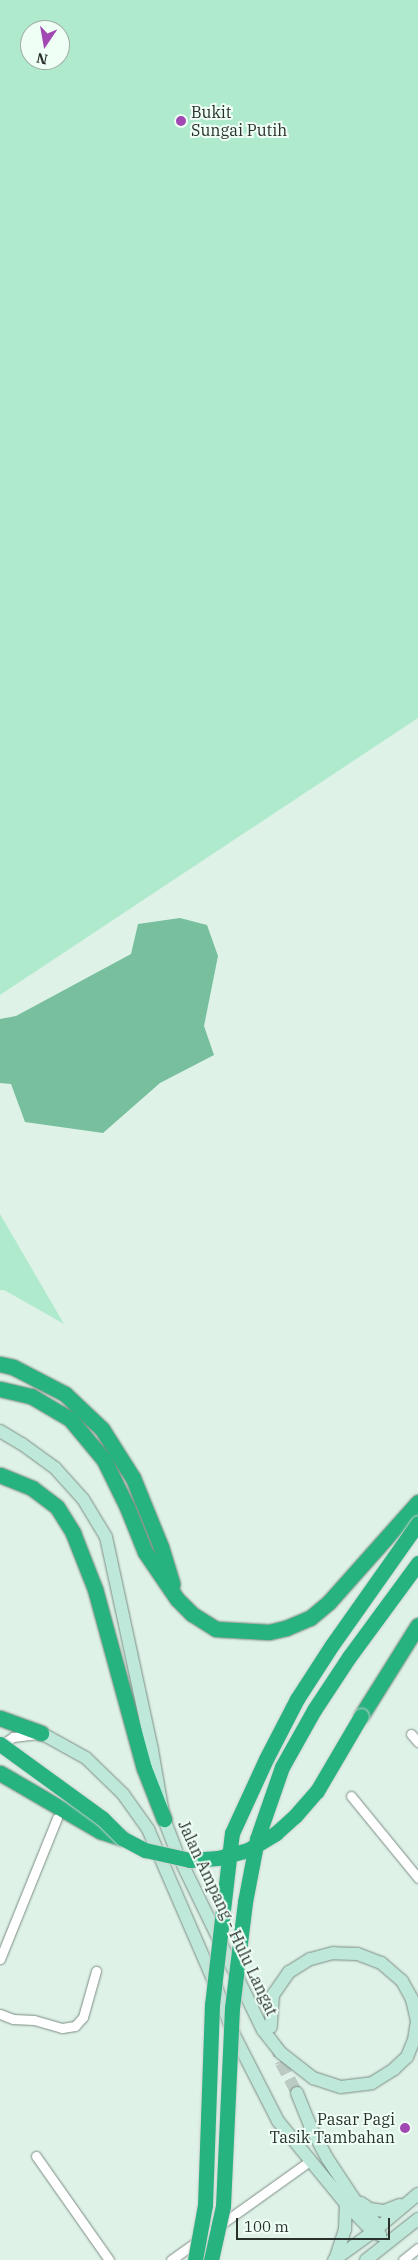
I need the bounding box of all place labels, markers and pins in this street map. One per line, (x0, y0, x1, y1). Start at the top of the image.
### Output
place label: Bukit Sungai Putih (191, 102, 287, 140)
marker: Bukit Sungai Putih (175, 115, 187, 127)
place label: Pasar Pagi Tasik Tambahan (269, 2109, 395, 2147)
marker: Pasar Pagi Tasik Tambahan (399, 2122, 411, 2134)

